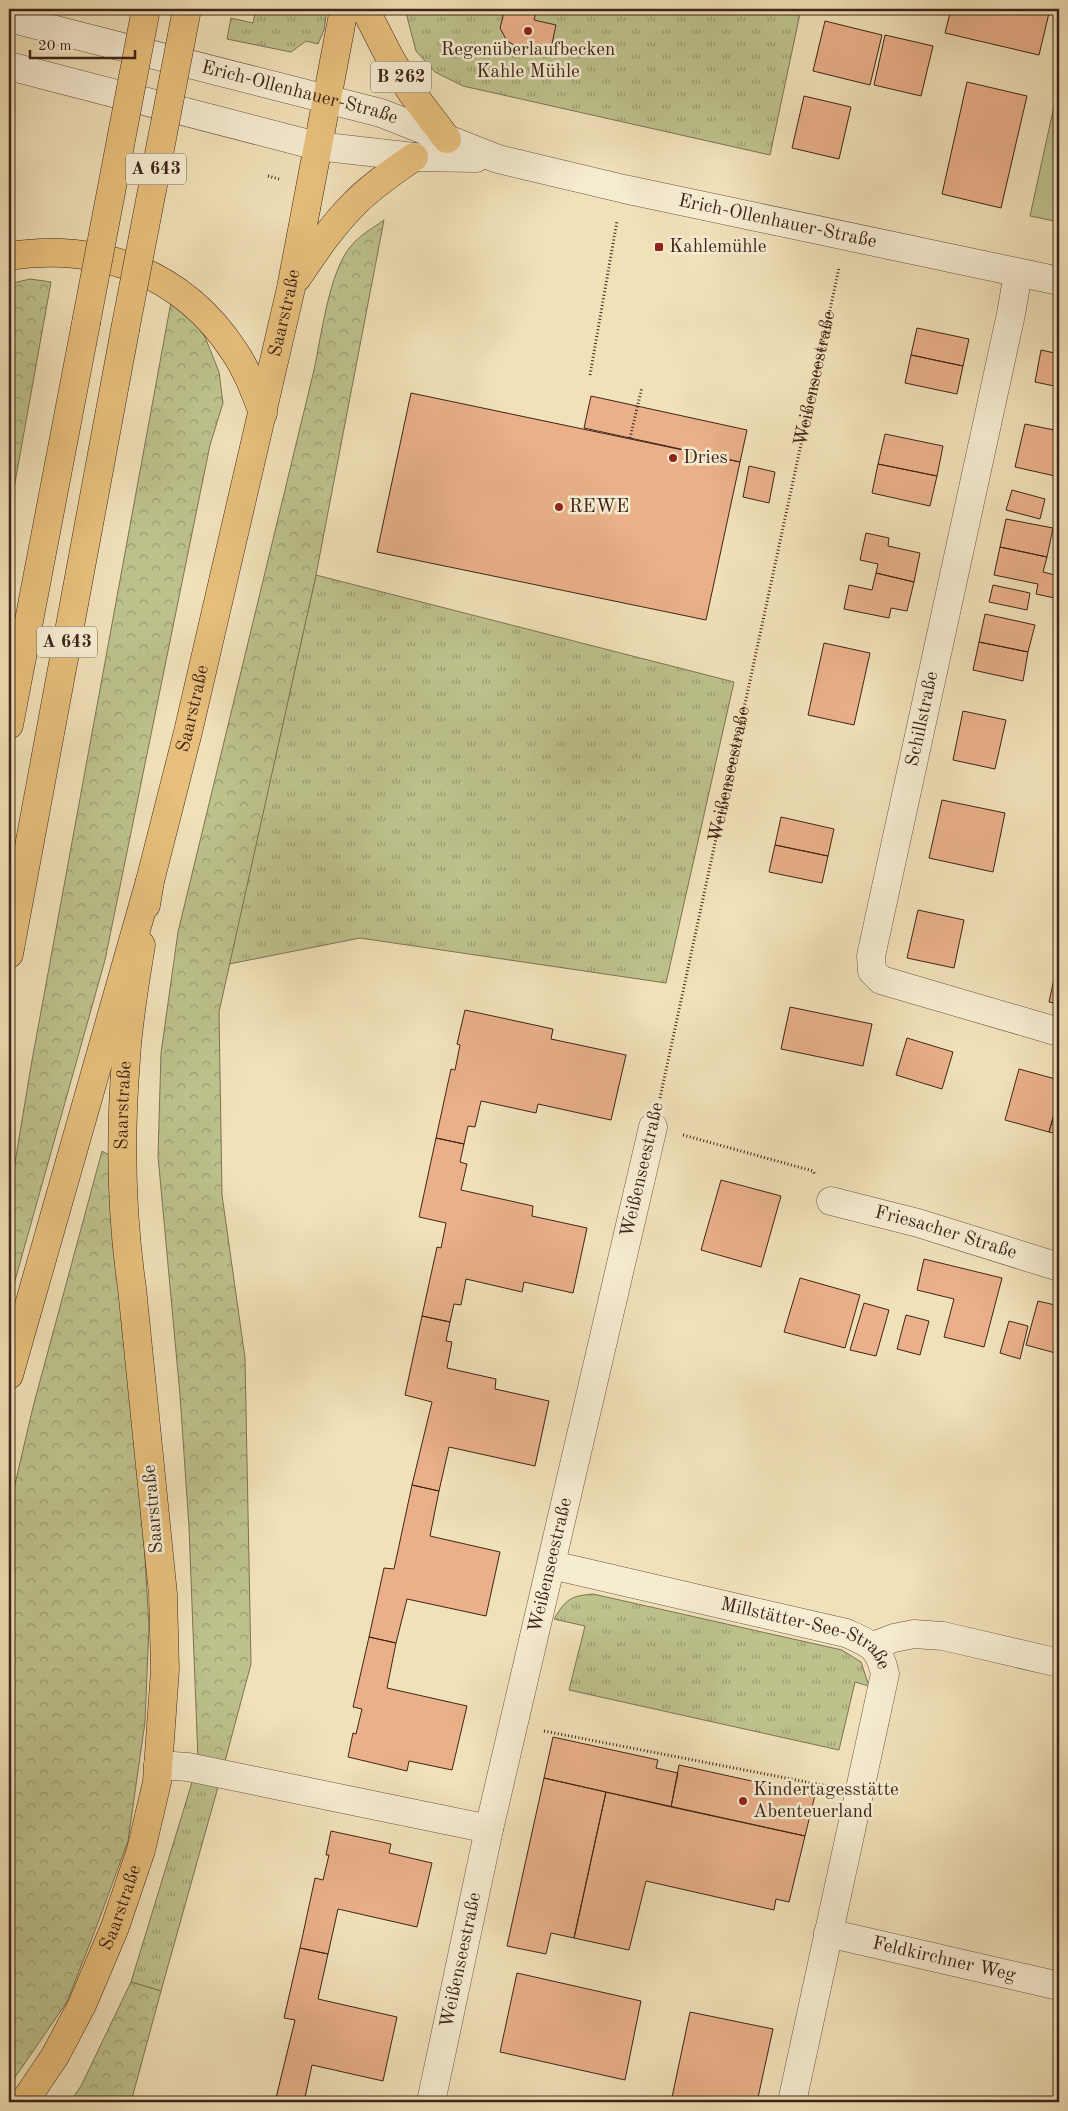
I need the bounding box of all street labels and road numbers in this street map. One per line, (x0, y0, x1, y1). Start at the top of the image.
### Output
street label: Erich-Ollenhauer-Straße (199, 58, 400, 128)
road number: B 262 (371, 62, 431, 92)
road number: A 643 (126, 153, 186, 184)
street label: Erich-Ollenhauer-Straße (677, 191, 878, 252)
street label: Saarstraße (266, 268, 304, 359)
street label: Weißenseestraße (791, 309, 839, 448)
road number: A 643 (37, 626, 97, 658)
street label: Saarstraße (174, 663, 213, 754)
street label: Schillstraße (904, 670, 942, 768)
street label: Weißenseestraße (706, 705, 754, 844)
street label: Saarstraße (113, 1060, 135, 1150)
street label: Weißenseestraße (618, 1101, 668, 1239)
street label: Friesacher Straße (873, 1203, 1019, 1263)
street label: Saarstraße (141, 1464, 167, 1554)
street label: Weißenseestraße (526, 1496, 576, 1635)
street label: Millstätter-See-Straße (719, 1595, 893, 1672)
street label: Saarstraße (97, 1863, 145, 1953)
street label: Weißenseestraße (438, 1891, 485, 2030)
street label: Feldkirchner Weg (871, 1934, 1018, 1985)

